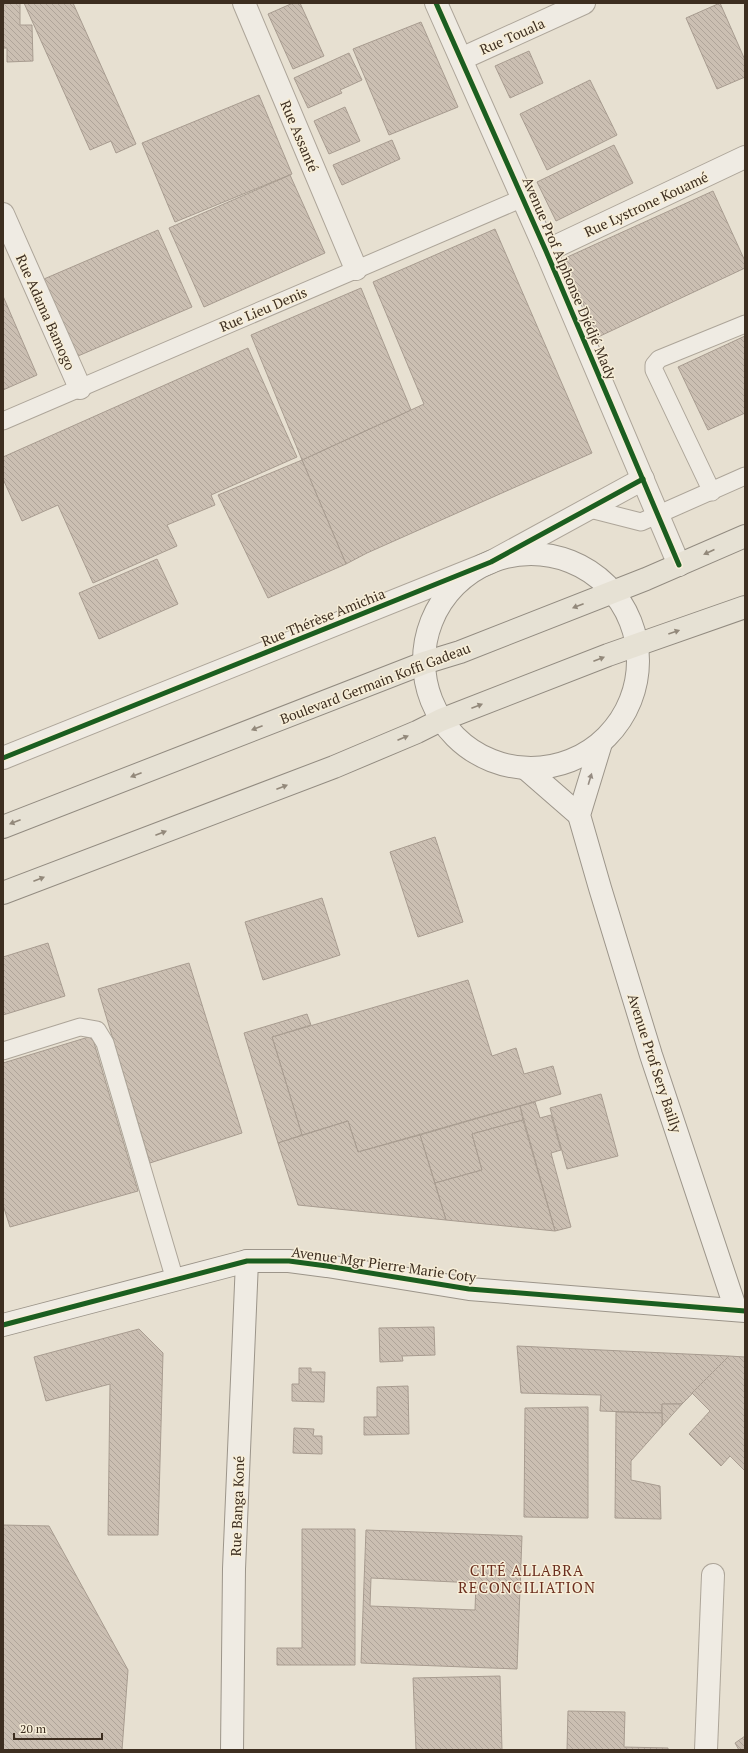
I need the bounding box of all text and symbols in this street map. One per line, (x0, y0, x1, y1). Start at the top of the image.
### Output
street label: Rue Touala (476, 13, 548, 59)
street label: Rue Assanté (276, 97, 324, 175)
street label: Rue Lystrone Kouamé (581, 167, 711, 241)
street label: Avenue Prof Alphonse Djédjé Mady (519, 174, 622, 383)
street label: Rue Adama Bamogo (12, 251, 80, 373)
street label: Rue Lieu Denis (216, 282, 310, 336)
one-way arrow (703, 549, 715, 555)
street label: Rue Thérèse Amichia (258, 583, 388, 651)
one-way arrow (572, 603, 584, 609)
one-way arrow (668, 628, 680, 634)
street label: Boulevard Germain Koffi Gadeau (277, 638, 473, 728)
one-way arrow (593, 655, 605, 661)
one-way arrow (472, 702, 484, 708)
one-way arrow (250, 725, 262, 731)
one-way arrow (397, 735, 409, 741)
one-way arrow (130, 772, 141, 778)
one-way arrow (587, 773, 593, 785)
one-way arrow (277, 783, 289, 789)
one-way arrow (8, 820, 20, 826)
one-way arrow (155, 829, 167, 835)
one-way arrow (34, 876, 45, 882)
street label: Avenue Prof Sery Bailly (624, 991, 687, 1136)
street label: Avenue Mgr Pierre Marie Coty (291, 1242, 478, 1286)
street label: Rue Banga Koné (226, 1455, 248, 1557)
district label: CITÉ ALLABRA RECONCILIATION (458, 1560, 596, 1597)
scale bar (14, 1715, 102, 1741)
text: 20 m (20, 1721, 47, 1736)

